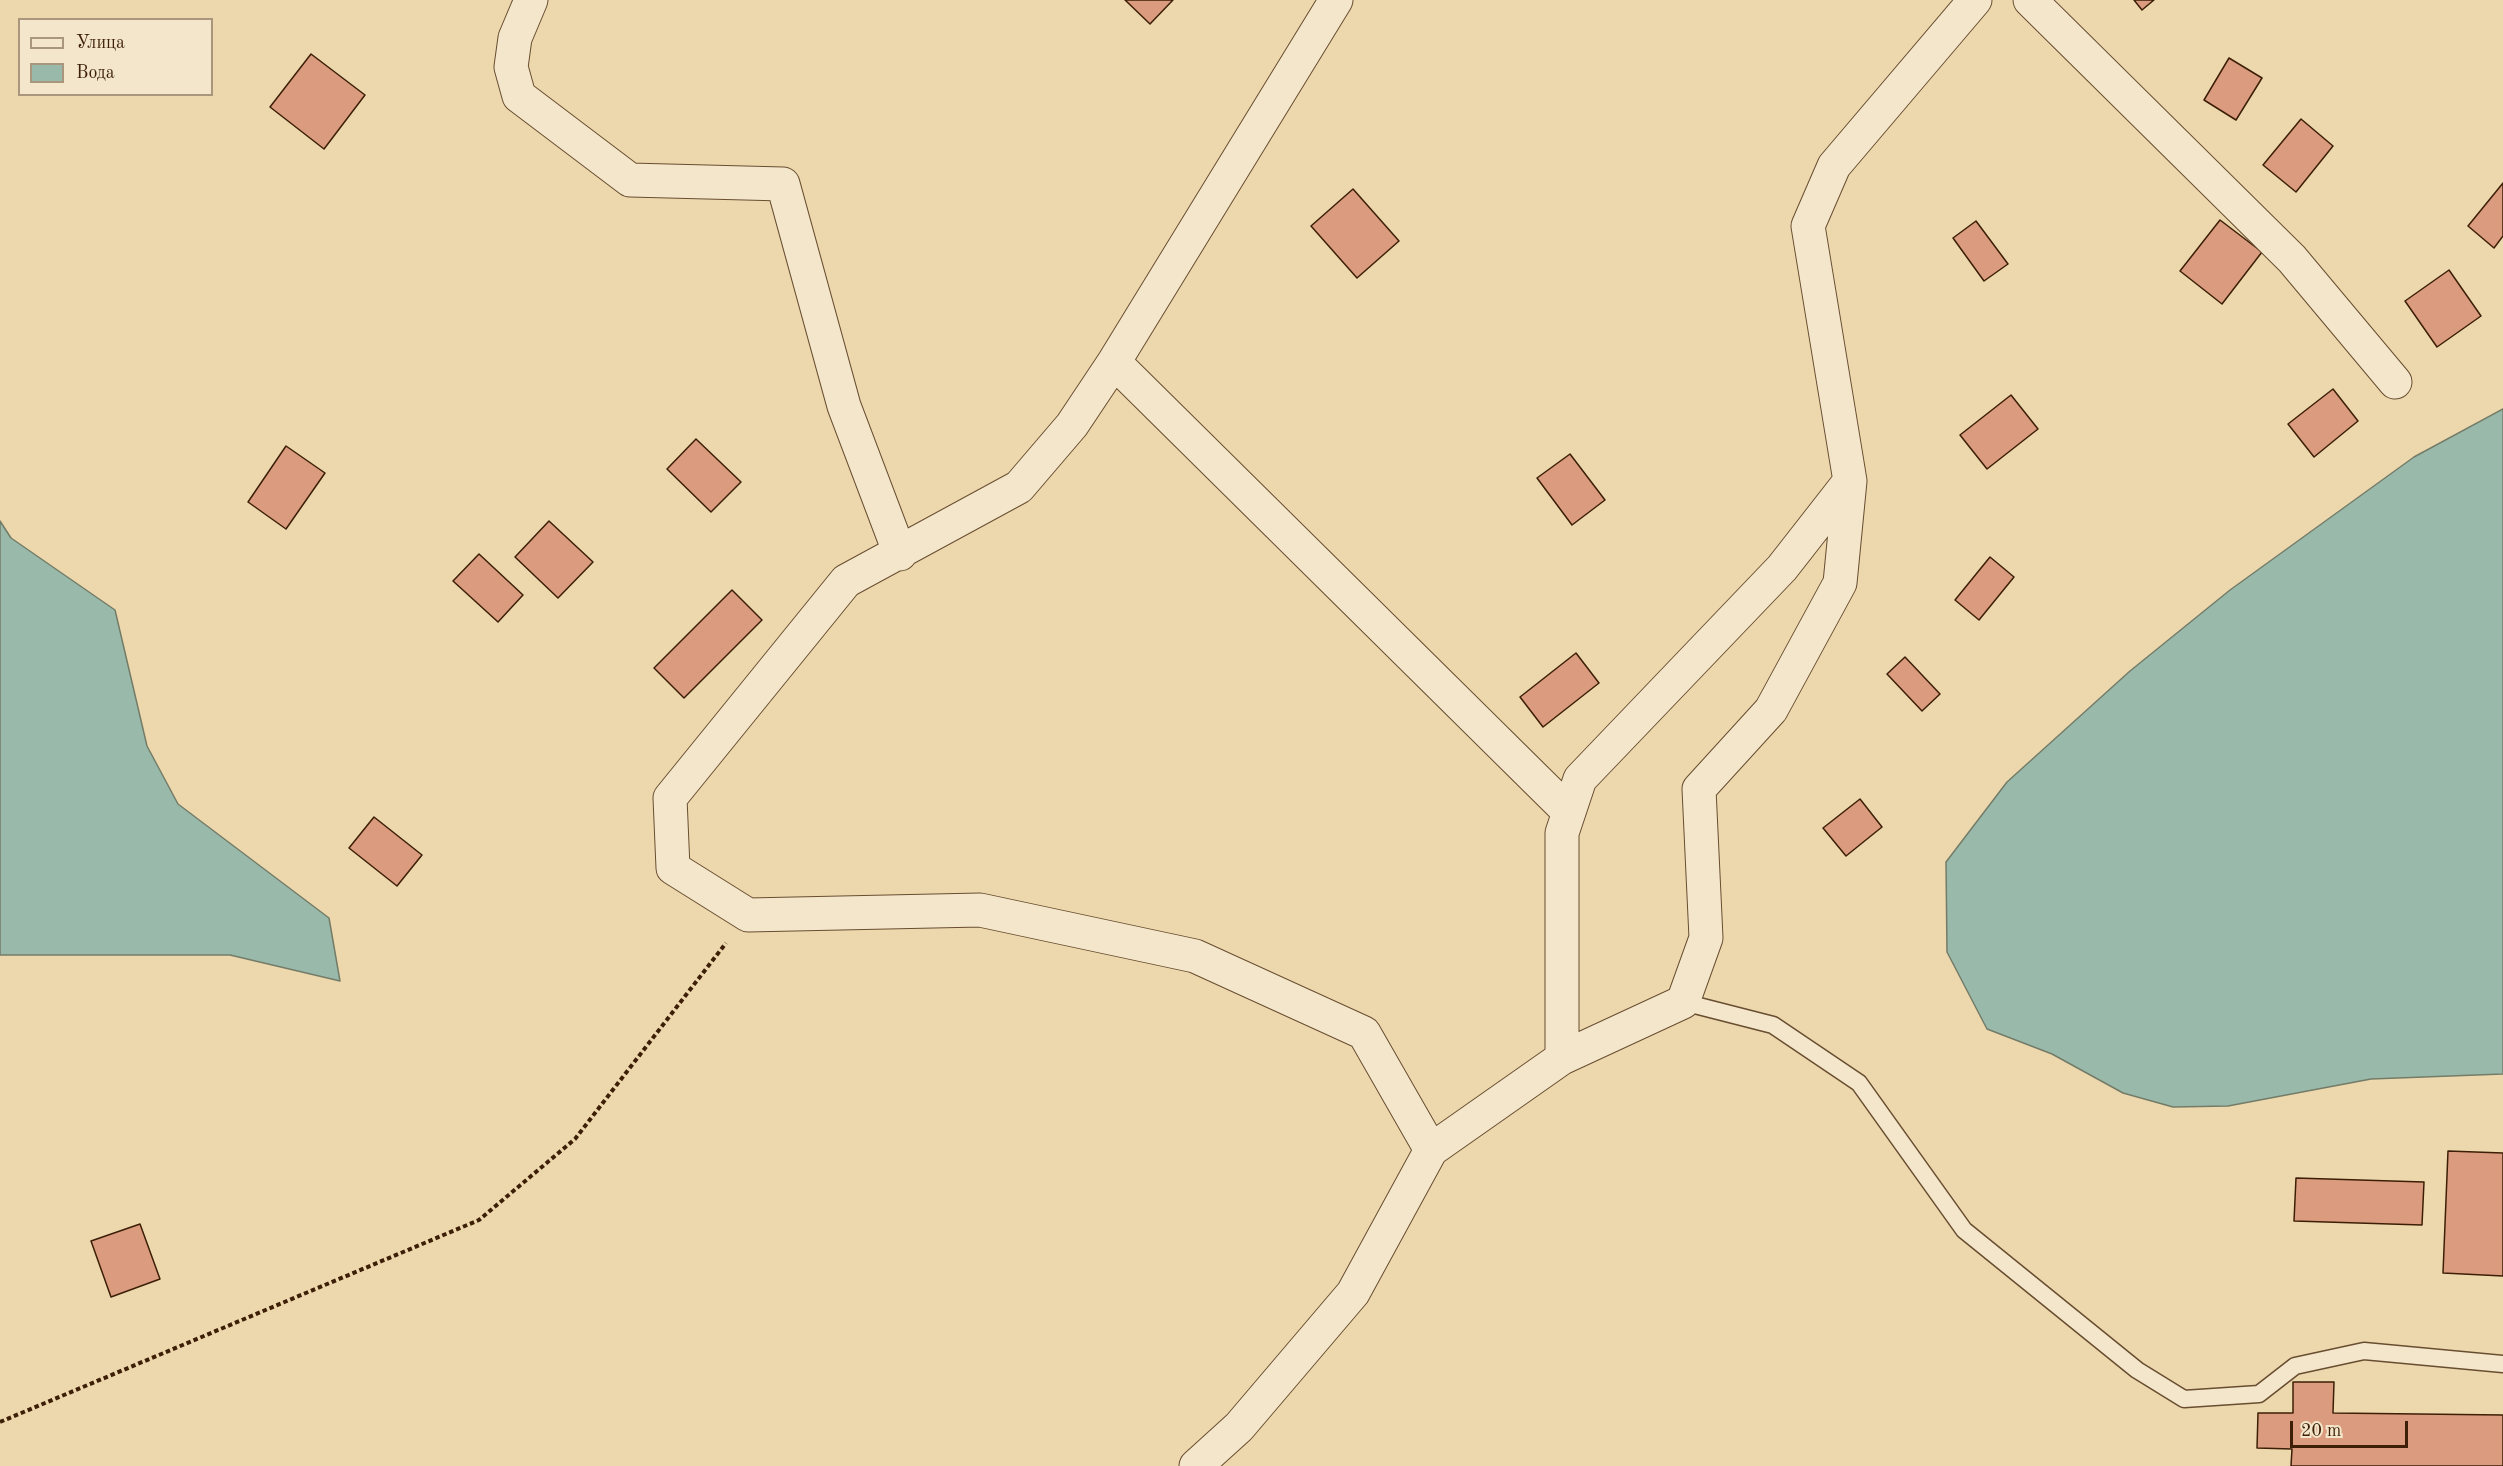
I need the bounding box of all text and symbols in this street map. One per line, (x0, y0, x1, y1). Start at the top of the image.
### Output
legend (18, 18, 213, 96)
text: Улица (76, 34, 125, 52)
text: Вода (76, 64, 115, 82)
scale bar (2293, 1409, 2412, 1447)
text: 20 m (2301, 1422, 2341, 1440)

